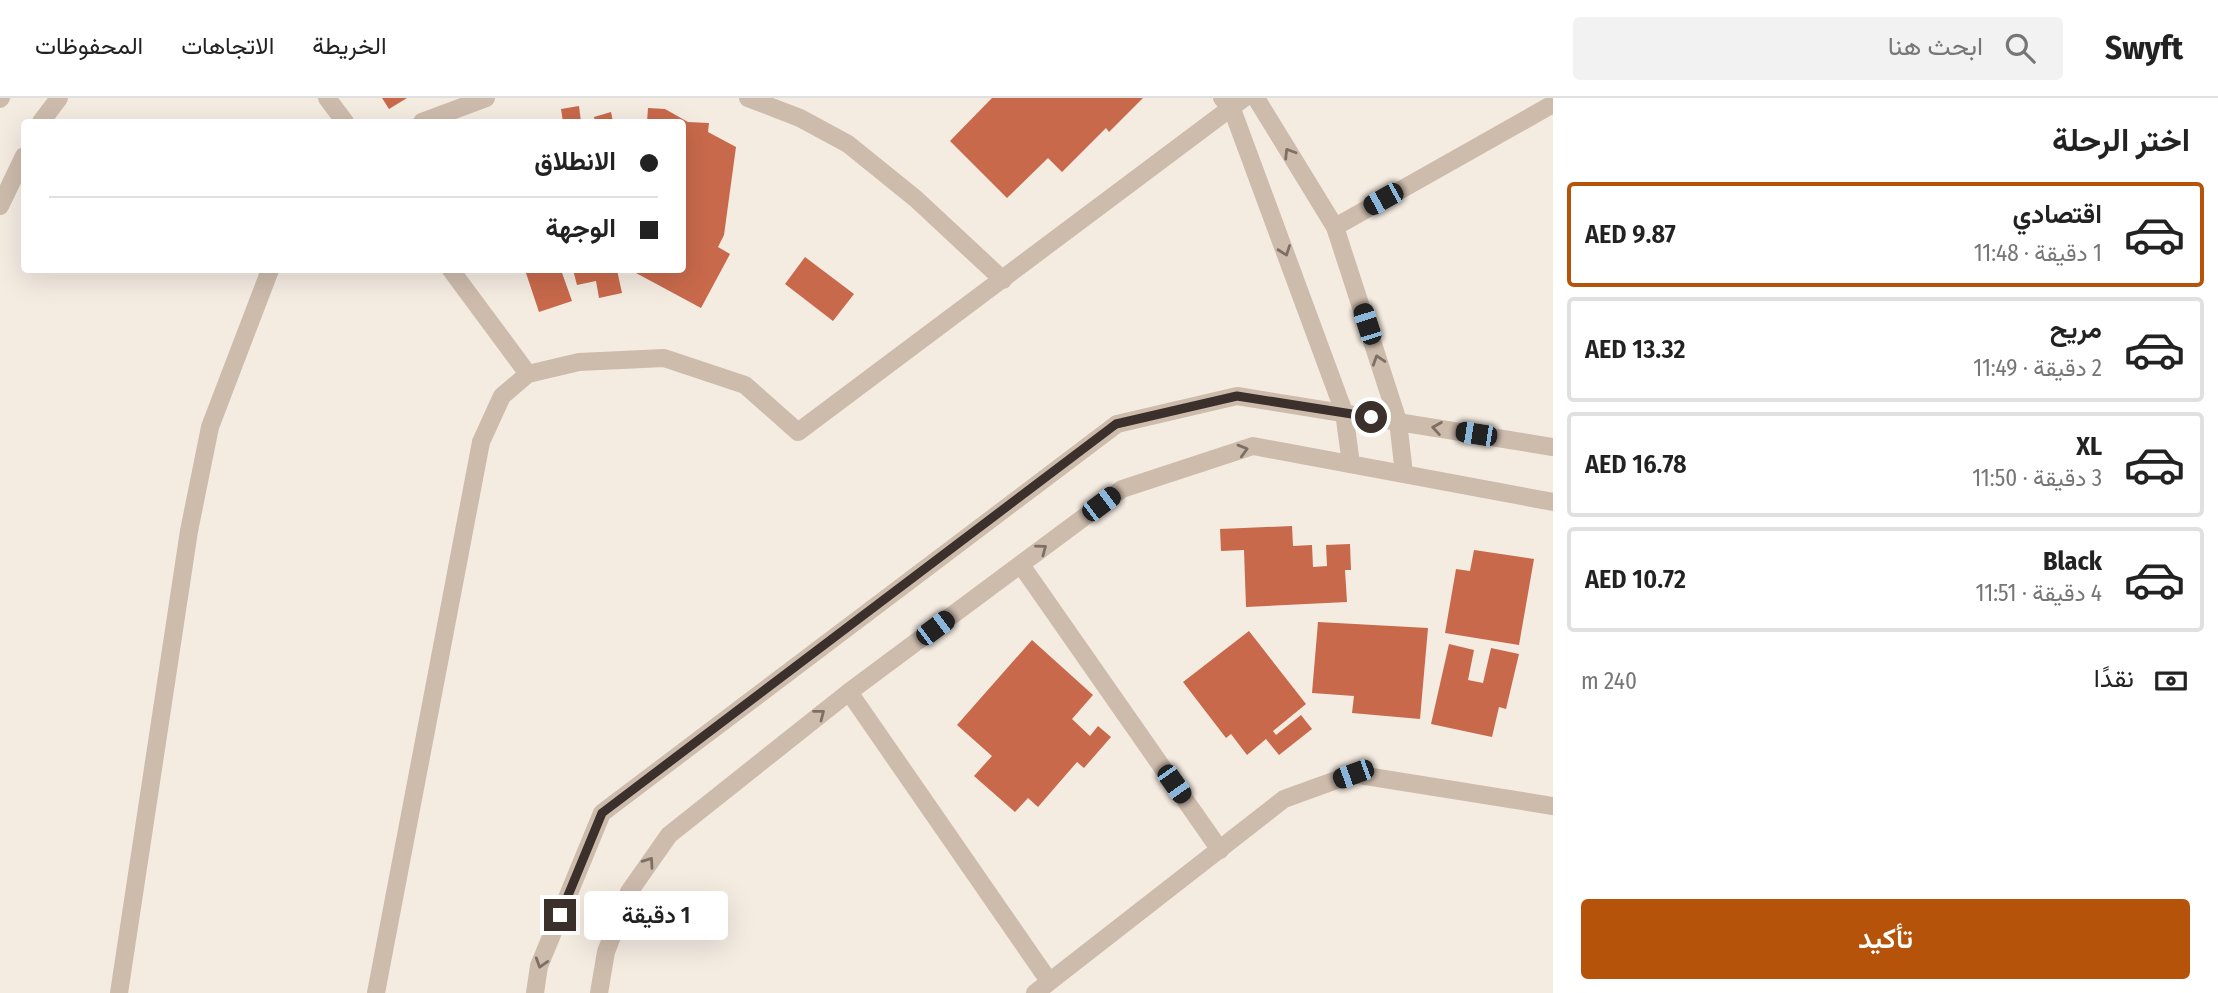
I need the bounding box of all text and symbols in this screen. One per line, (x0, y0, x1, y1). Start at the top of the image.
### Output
search box (1573, 17, 2063, 80)
text: Swyft (2105, 28, 2183, 68)
icon: search (2001, 29, 2039, 67)
text: ابحث هنا (1888, 31, 1983, 62)
text: المحفوظات (35, 32, 143, 60)
text: الاتجاهات (181, 32, 274, 60)
text: الخريطة (312, 32, 387, 60)
text: اختر الرحلة (2052, 121, 2190, 159)
text: الانطلاق (534, 146, 616, 177)
one-way arrow (1285, 147, 1298, 160)
car (1360, 180, 1407, 218)
text: اقتصادي (2013, 199, 2102, 230)
icon: car (2123, 203, 2186, 266)
text: الوجهة (545, 213, 616, 244)
text: AED 9.87 (1585, 219, 1676, 250)
text: 1 دقيقة · 11:48 (1974, 239, 2102, 267)
one-way arrow (1276, 245, 1290, 257)
car (1351, 301, 1384, 347)
text: مريح (2050, 314, 2102, 345)
icon: car (2123, 318, 2186, 381)
text: AED 13.32 (1585, 334, 1686, 365)
text: 2 دقيقة · 11:49 (1973, 354, 2102, 382)
one-way arrow (1372, 355, 1387, 367)
route start (1355, 401, 1387, 433)
car (1454, 420, 1499, 448)
one-way arrow (1431, 421, 1443, 436)
text: XL (2076, 431, 2102, 462)
icon: car (2123, 433, 2186, 496)
one-way arrow (1237, 444, 1249, 458)
text: AED 16.78 (1585, 449, 1687, 480)
text: 3 دقيقة · 11:50 (1972, 464, 2102, 492)
car (1078, 483, 1125, 525)
one-way arrow (1034, 544, 1047, 557)
text: Black (2043, 546, 2102, 577)
icon: car (2123, 548, 2186, 611)
text: AED 10.72 (1585, 564, 1686, 595)
text: 4 دقيقة · 11:51 (1976, 579, 2102, 607)
car (912, 607, 959, 649)
icon: cash (2152, 662, 2190, 700)
text: نقدًا (2094, 663, 2134, 694)
text: 240 m (1581, 667, 1637, 695)
one-way arrow (813, 710, 825, 723)
car (1330, 757, 1377, 791)
car (1154, 761, 1195, 807)
one-way arrow (641, 857, 654, 870)
callout: 1 دقيقة (584, 890, 728, 940)
route end (544, 899, 576, 931)
button: تأكيد (1581, 899, 2190, 979)
text: 1 دقيقة (622, 901, 690, 929)
one-way arrow (535, 957, 549, 969)

